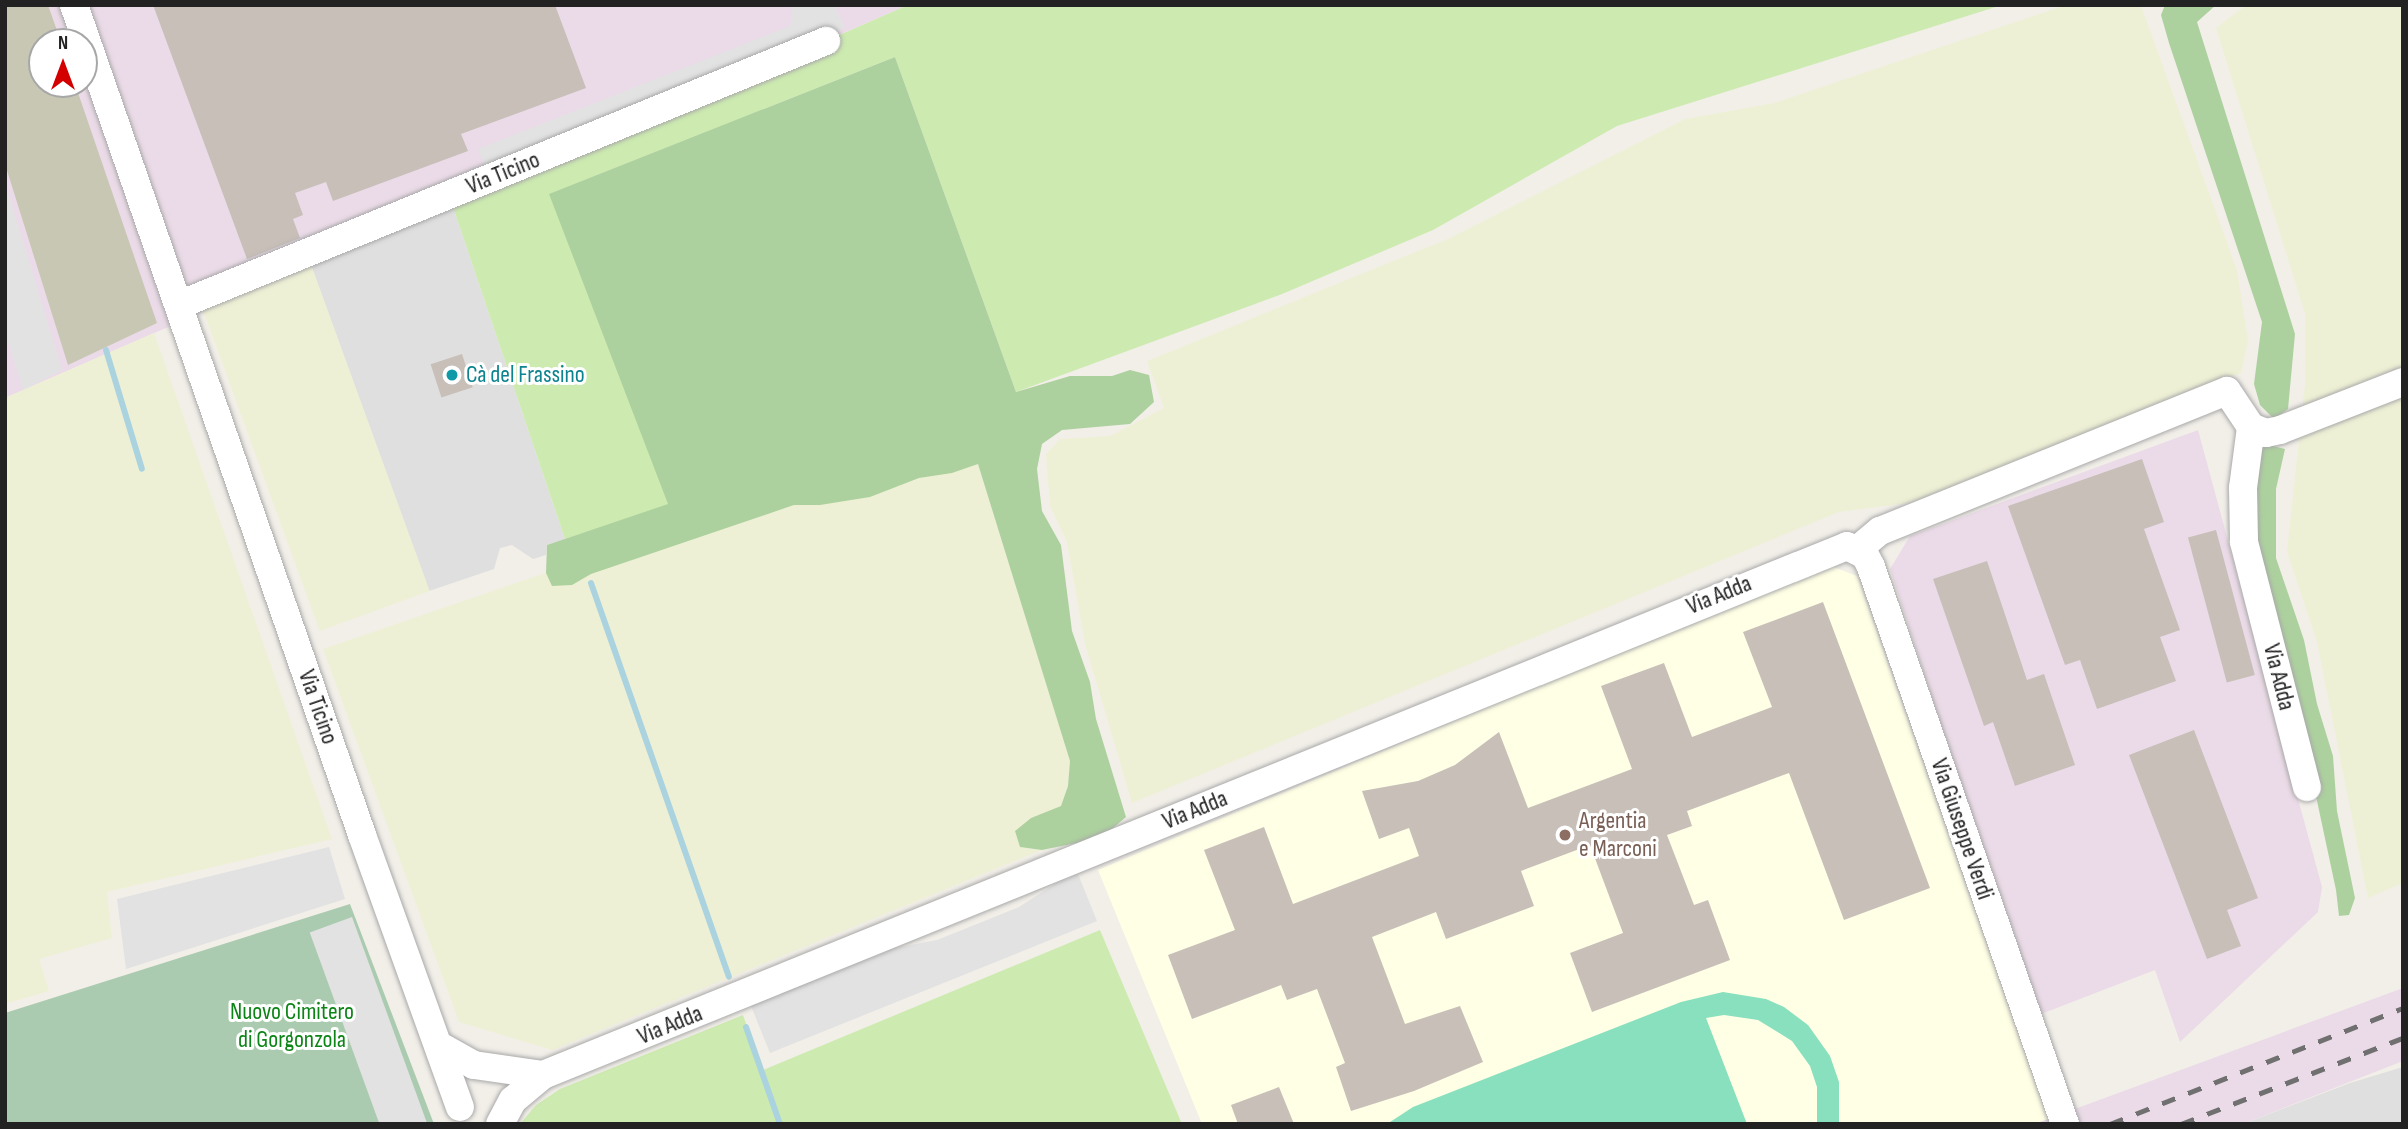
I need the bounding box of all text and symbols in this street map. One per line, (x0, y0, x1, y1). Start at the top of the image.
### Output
north arrow (28, 28, 98, 98)
text: N (58, 32, 68, 55)
street label: Via Ticino (462, 145, 544, 201)
place label: Cà del Frassino (466, 361, 585, 389)
marker: Cà del Frassino (444, 367, 460, 383)
street label: Via Adda (1682, 569, 1756, 621)
street label: Via Adda (2257, 641, 2301, 713)
street label: Via Ticino (292, 666, 344, 748)
street label: Via Giuseppe Verdi (1924, 755, 2000, 903)
street label: Via Adda (1158, 784, 1232, 836)
place label: Argentia e Marconi (1579, 807, 1657, 863)
marker: Argentia e Marconi (1557, 827, 1573, 843)
park label: Nuovo Cimitero di Gorgonzola (230, 998, 354, 1054)
street label: Via Adda (633, 999, 707, 1051)

